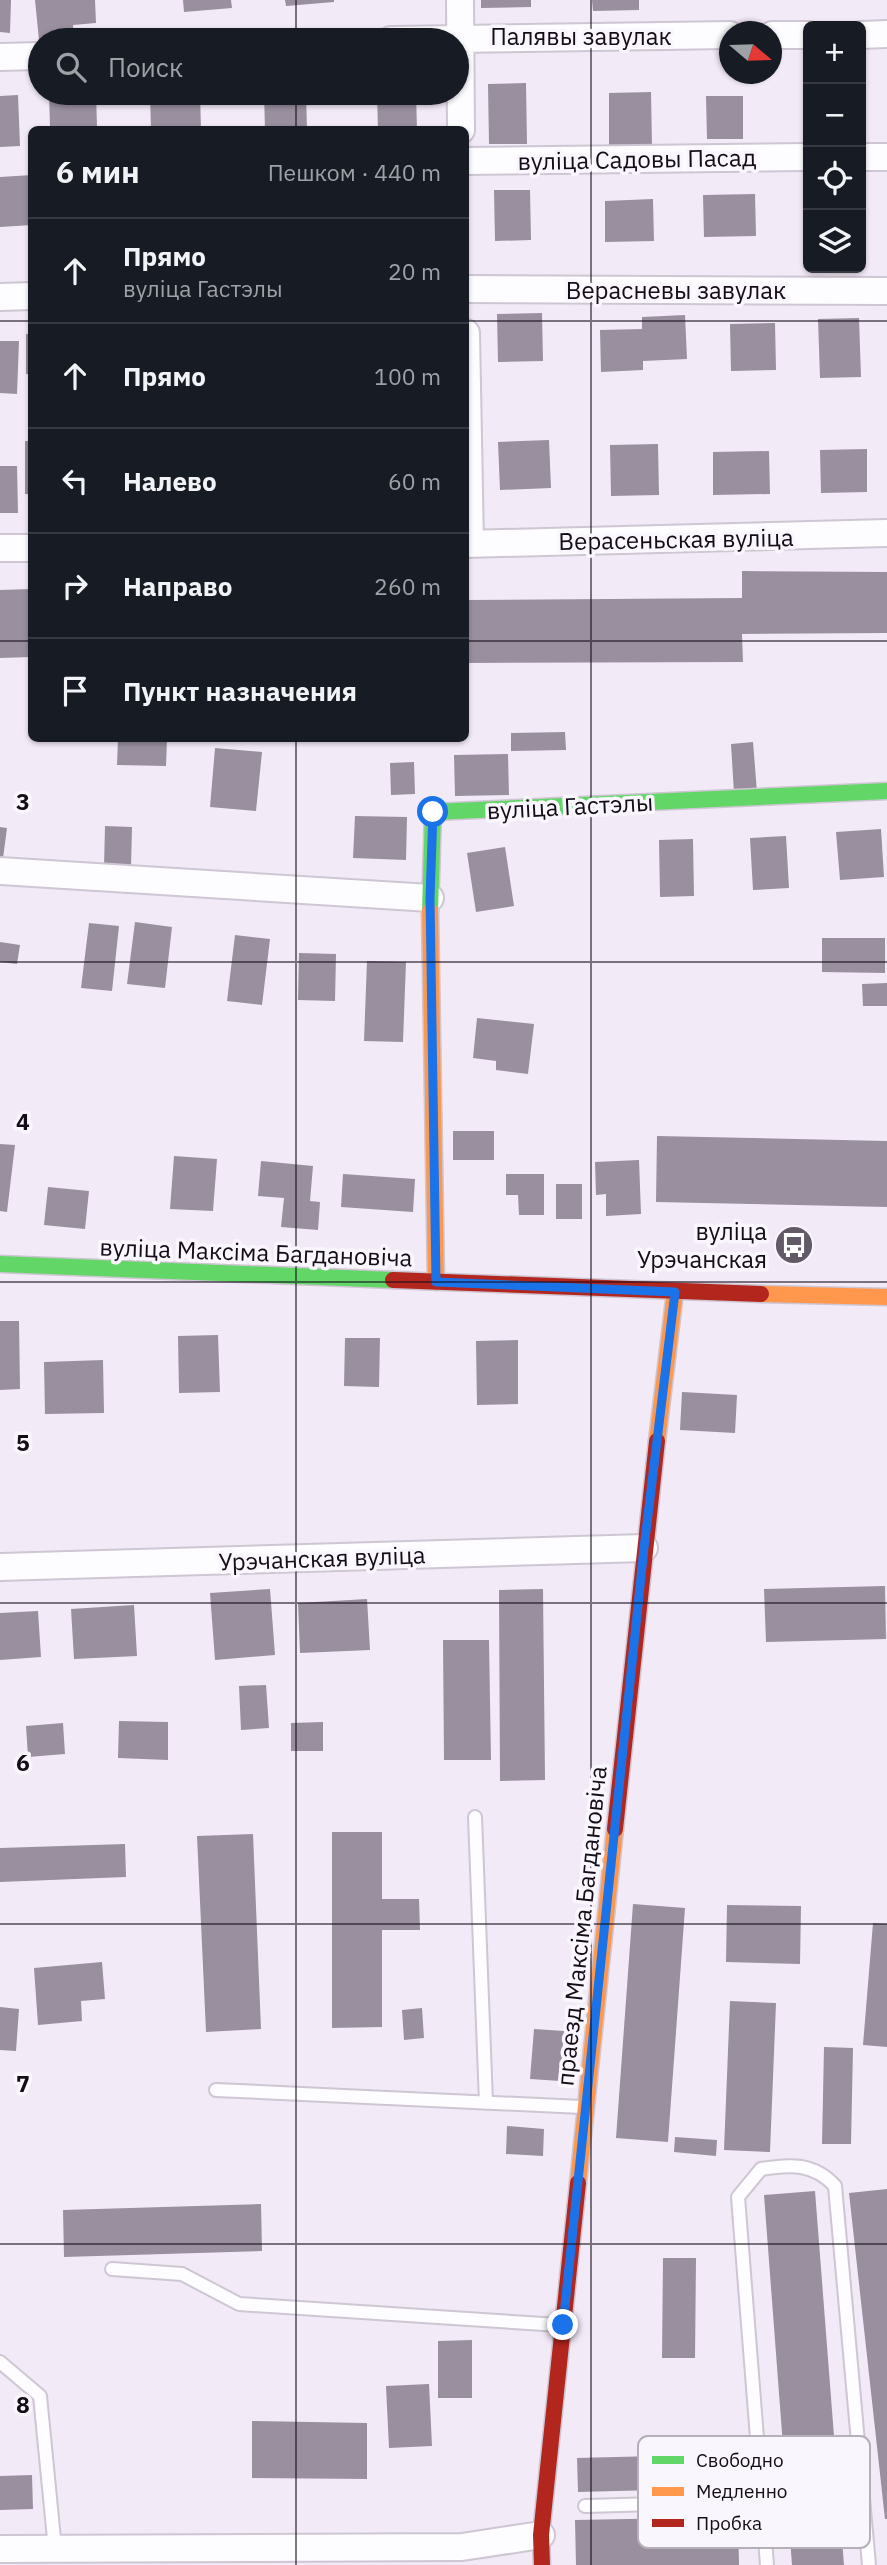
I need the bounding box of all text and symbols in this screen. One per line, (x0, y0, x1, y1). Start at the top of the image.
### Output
street label: Палявы завулак (490, 20, 672, 52)
north arrow (719, 21, 782, 84)
map controls (803, 21, 866, 273)
button: + (803, 21, 866, 84)
search box (28, 28, 469, 105)
icon: search (52, 48, 90, 86)
text: Поиск (108, 50, 183, 84)
button: − (803, 84, 866, 147)
street label: вуліца Садовы Пасад (517, 141, 757, 177)
button: locate (803, 147, 866, 210)
text: 6 мин (56, 152, 140, 191)
text: Пешком · 440 m (268, 157, 441, 187)
button: layers (803, 210, 866, 273)
text: Прямо (123, 239, 206, 273)
icon: ahead (56, 252, 94, 290)
text: 20 m (388, 256, 441, 286)
text: вуліца Гастэлы (123, 273, 283, 303)
street label: Верасневы завулак (566, 274, 786, 306)
icon: ahead (56, 357, 94, 395)
text: Прямо (123, 359, 206, 393)
text: 100 m (374, 361, 441, 391)
icon: left (56, 462, 94, 500)
text: Налево (123, 464, 217, 498)
text: 60 m (388, 466, 441, 496)
street label: Верасеньская вуліца (558, 521, 794, 557)
icon: right (56, 567, 94, 605)
text: Направо (123, 569, 232, 603)
text: 260 m (374, 571, 441, 601)
icon: arrive (56, 672, 94, 710)
text: Пункт назначения (123, 674, 357, 708)
text: 3 (16, 786, 30, 816)
street label: вуліца Гастэлы (486, 786, 654, 826)
route start (417, 796, 448, 827)
text: 4 (16, 1106, 30, 1136)
place label: вуліца Урэчанская (637, 1215, 767, 1275)
bus stop icon: вуліца Урэчанская (773, 1224, 815, 1266)
street label: вуліца Максіма Багдановіча (99, 1231, 413, 1273)
text: 5 (16, 1427, 30, 1457)
street label: Урэчанская вуліца (218, 1538, 426, 1578)
text: 6 (16, 1747, 30, 1777)
street label: праезд Максіма Багдановіча (548, 1764, 614, 2088)
text: 7 (16, 2068, 30, 2098)
route end (547, 2309, 578, 2340)
text: 8 (16, 2389, 30, 2419)
legend (638, 2436, 870, 2548)
text: Свободно (696, 2448, 784, 2472)
text: Медленно (696, 2479, 787, 2503)
text: Пробка (696, 2511, 762, 2535)

